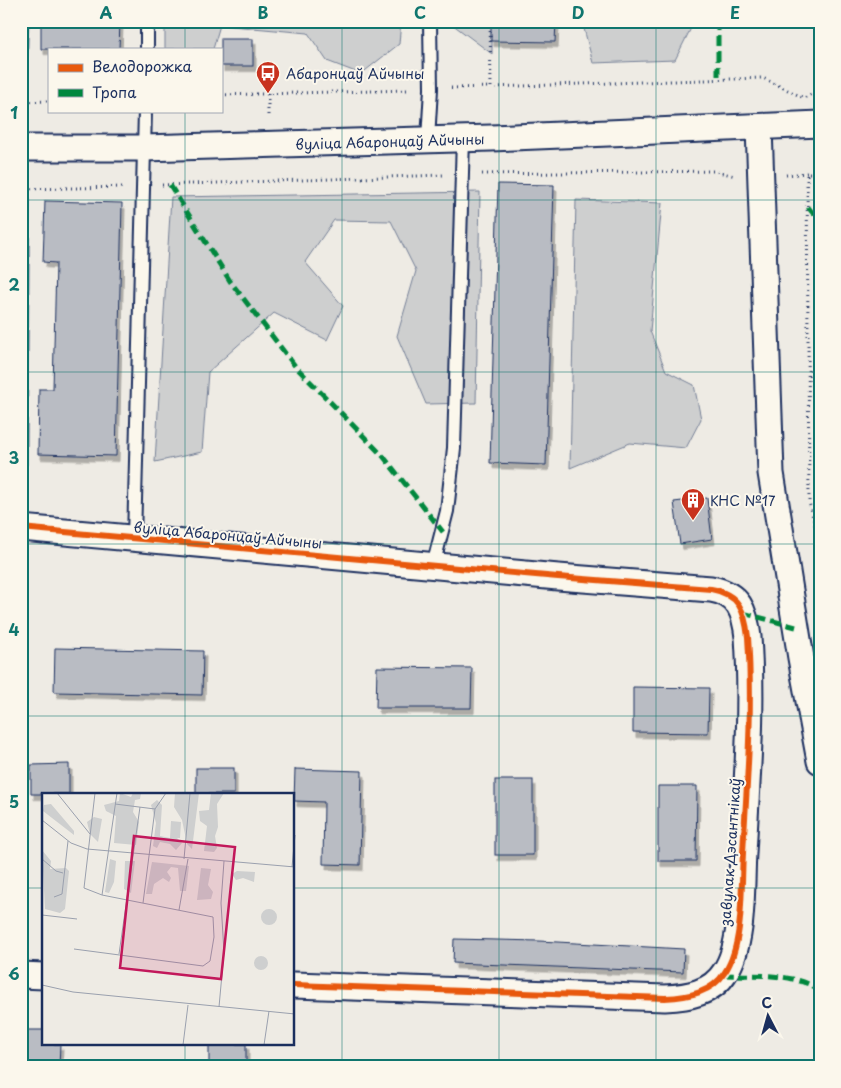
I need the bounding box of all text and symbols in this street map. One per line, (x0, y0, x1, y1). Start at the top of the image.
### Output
text: A (100, 0, 113, 24)
text: B (258, 0, 269, 24)
text: C (414, 0, 426, 24)
text: D (572, 0, 584, 24)
text: E (730, 0, 740, 24)
legend (48, 48, 222, 112)
text: Велодорожка (92, 54, 193, 77)
bus stop icon: Абаронцаў Айчыны (255, 60, 281, 94)
place label: Абаронцаў Айчыны (286, 63, 425, 84)
text: Тропа (92, 80, 137, 103)
text: 1 (10, 100, 18, 124)
street label: вуліца Абаронцаў Айчыны (295, 128, 485, 154)
text: 2 (8, 272, 20, 296)
text: 3 (9, 445, 19, 469)
building icon: КНС №17 (680, 487, 706, 521)
place label: КНС №17 (710, 490, 776, 511)
street label: вуліца Абаронцаў Айчыны (133, 516, 323, 554)
text: 4 (9, 617, 20, 641)
street label: завулак Дэсантнікаў (714, 777, 746, 928)
text: 5 (9, 789, 19, 813)
inset map (42, 793, 295, 1046)
text: 6 (8, 961, 20, 985)
north arrow (744, 990, 794, 1040)
text: С (760, 992, 773, 1014)

